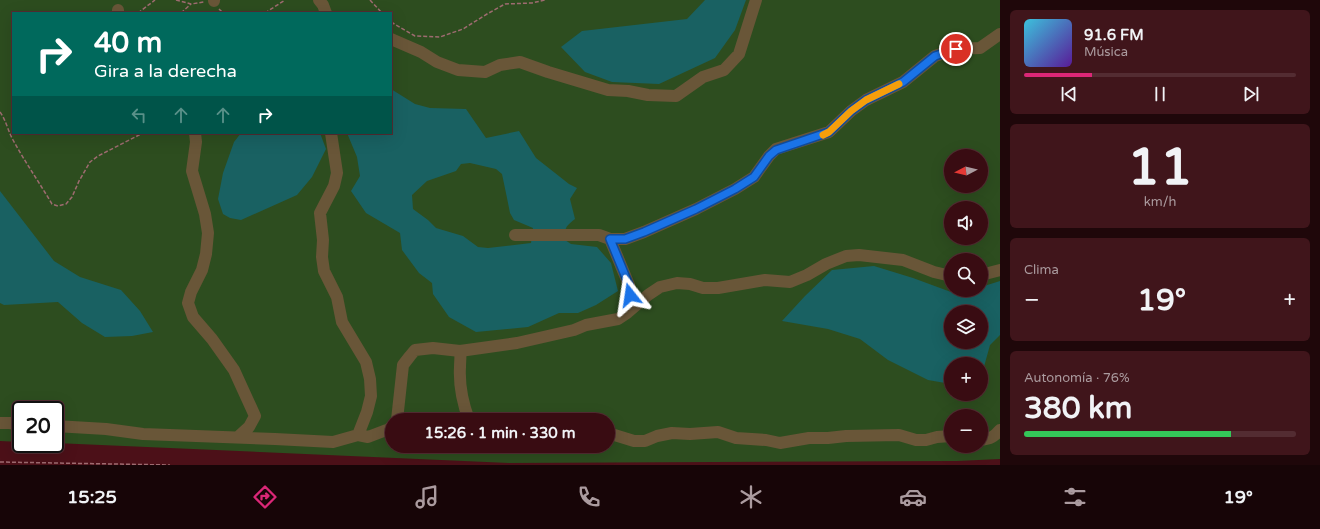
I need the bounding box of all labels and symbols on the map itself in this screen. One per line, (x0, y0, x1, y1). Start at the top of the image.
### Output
pin (939, 32, 973, 66)
north arrow (944, 149, 988, 193)
position arrow (609, 274, 651, 316)
speed limit sign: 20 (12, 401, 64, 453)

